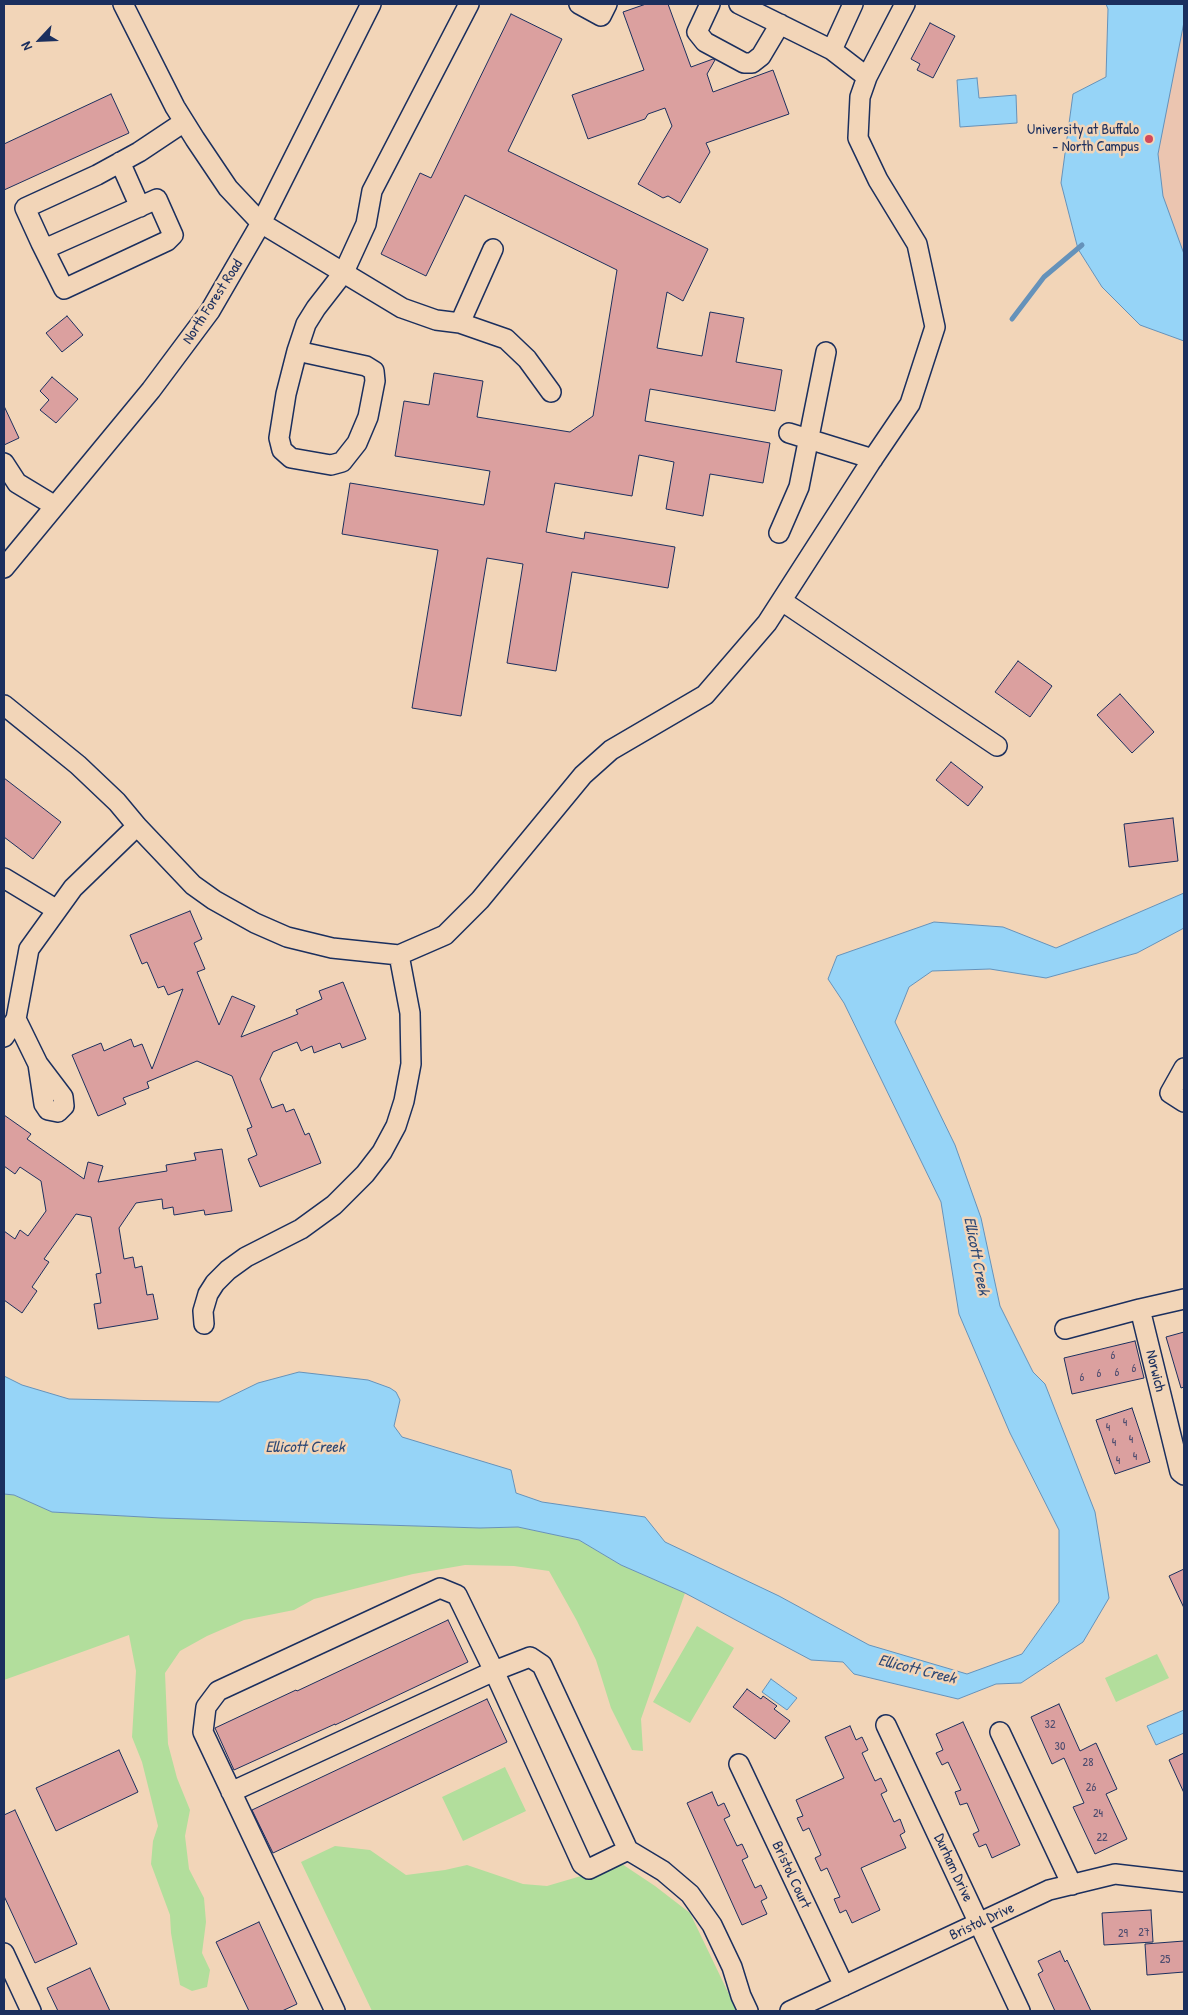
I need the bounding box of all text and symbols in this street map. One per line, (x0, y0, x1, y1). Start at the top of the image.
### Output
north arrow (15, 15, 65, 65)
text: N (16, 39, 36, 54)
place label: University at Buffalo - North Campus (1027, 121, 1139, 156)
marker: University at Buffalo - North Campus (1143, 133, 1155, 145)
street label: North Forest Road (179, 256, 247, 348)
water label: Ellicott Creek (959, 1215, 993, 1297)
street label: Norwich (1141, 1348, 1169, 1394)
house number: 6 (1111, 1349, 1115, 1363)
house number: 6 (1132, 1362, 1136, 1376)
house number: 6 (1115, 1366, 1119, 1380)
house number: 6 (1097, 1367, 1101, 1381)
house number: 6 (1080, 1371, 1084, 1385)
house number: 4 (1123, 1416, 1127, 1430)
house number: 4 (1106, 1421, 1110, 1435)
house number: 4 (1129, 1433, 1133, 1447)
house number: 4 (1112, 1436, 1116, 1450)
water label: Ellicott Creek (265, 1438, 345, 1458)
house number: 4 (1133, 1450, 1137, 1464)
house number: 4 (1116, 1454, 1120, 1468)
water label: Ellicott Creek (876, 1651, 958, 1689)
house number: 32 (1045, 1718, 1055, 1732)
house number: 30 (1055, 1740, 1065, 1754)
house number: 28 (1083, 1756, 1093, 1770)
house number: 26 (1086, 1781, 1096, 1795)
house number: 24 (1093, 1807, 1103, 1821)
street label: Durham Drive (929, 1831, 977, 1905)
house number: 22 (1096, 1831, 1108, 1845)
street label: Bristol Court (768, 1838, 814, 1912)
street label: Bristol Drive (947, 1899, 1017, 1945)
house number: 27 (1138, 1926, 1150, 1940)
house number: 29 (1118, 1927, 1128, 1941)
house number: 25 (1160, 1953, 1170, 1967)

